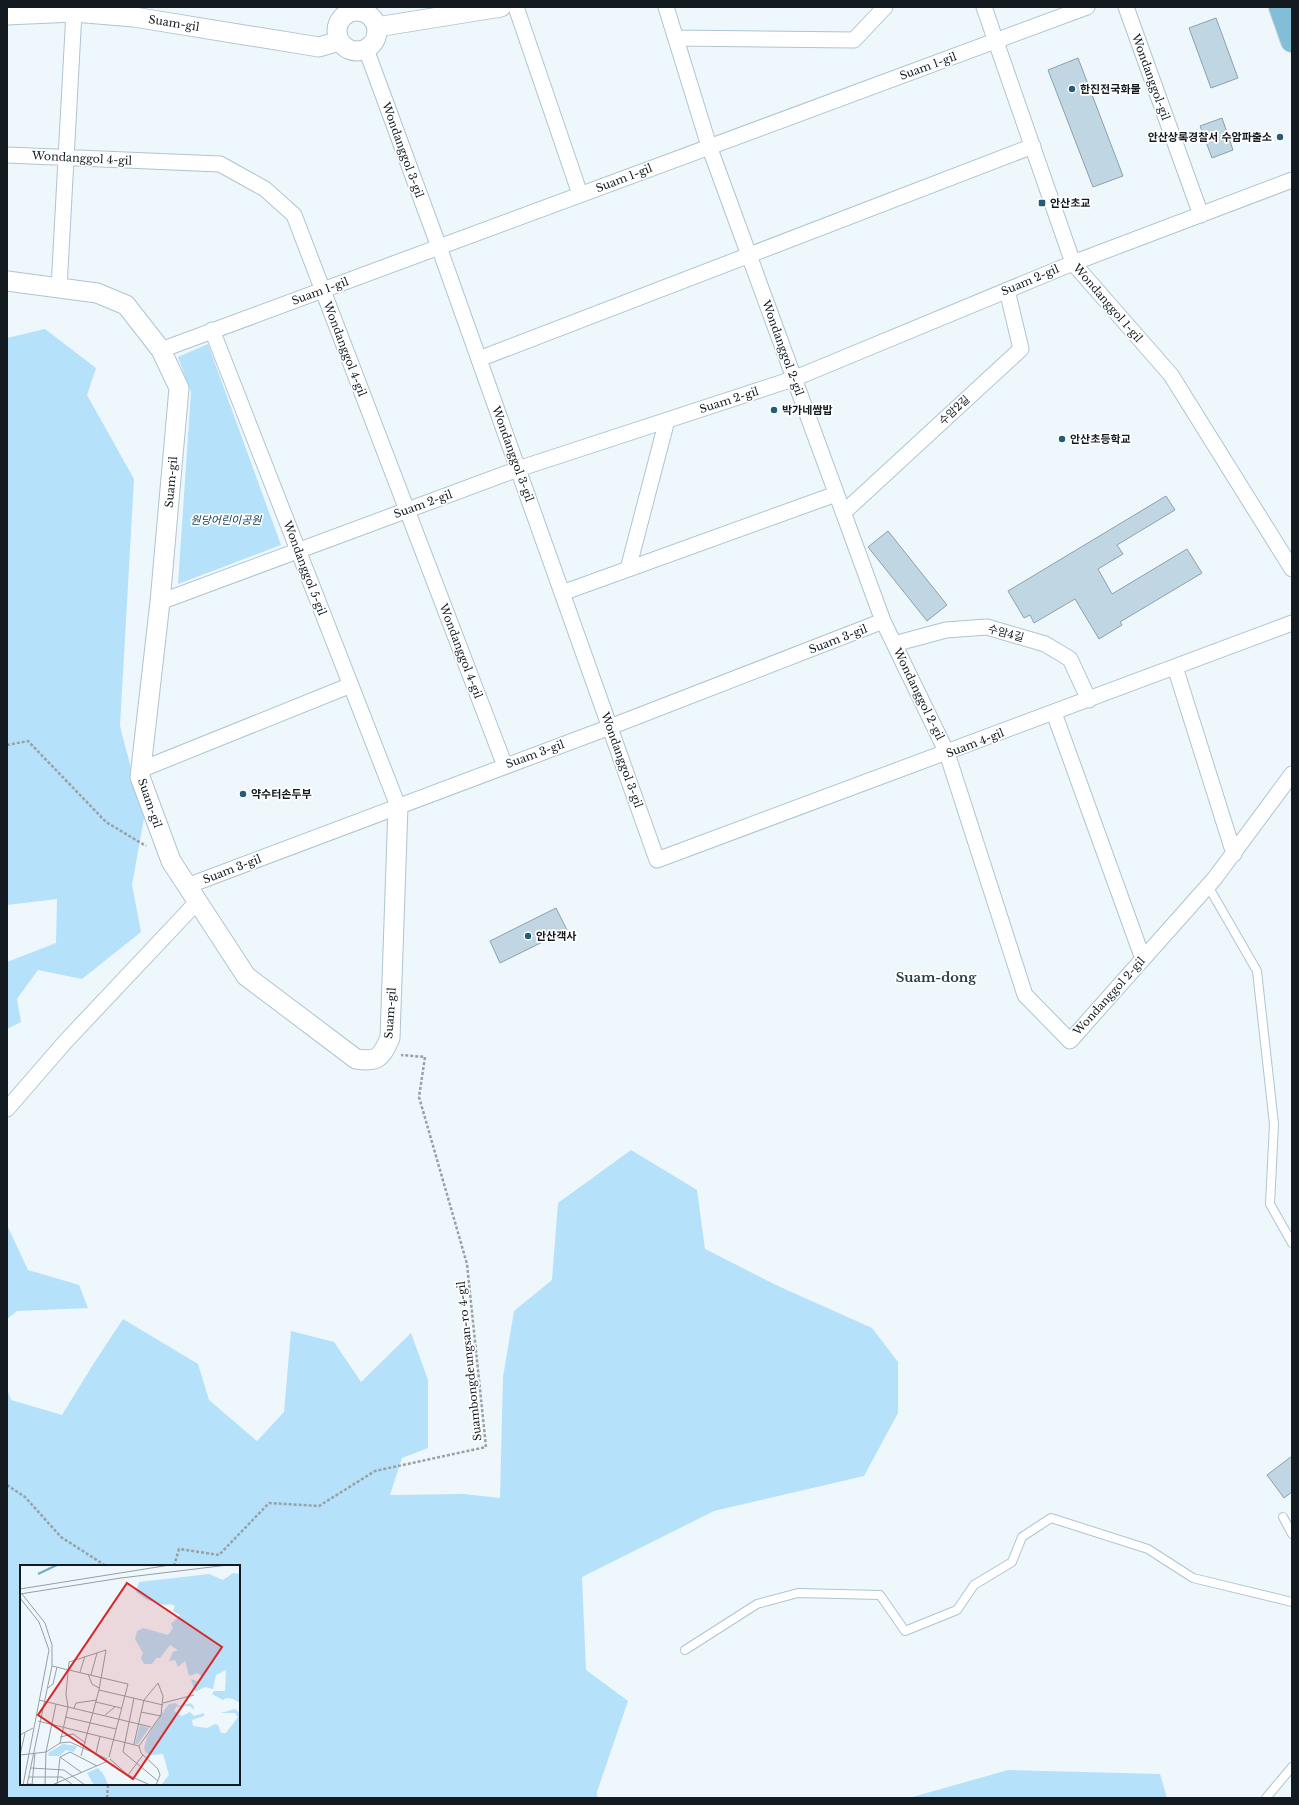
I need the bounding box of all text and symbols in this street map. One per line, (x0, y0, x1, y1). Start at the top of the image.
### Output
street label: Suam-gil (148, 12, 201, 34)
street label: Wondanggol-gil (1129, 31, 1173, 122)
street label: Suam 1-gil (898, 49, 959, 83)
place label: 한진전국화물 (1080, 82, 1141, 96)
marker: 한진전국화물 (1067, 84, 1077, 94)
street label: Wondanggol 3-gil (379, 99, 427, 200)
place label: 안산상록경찰서 수암파출소 (1148, 130, 1272, 144)
marker: 안산상록경찰서 수암파출소 (1275, 132, 1285, 142)
street label: Wondanggol 4-gil (30, 148, 133, 168)
street label: Suam 1-gil (594, 161, 655, 195)
place label: 안산초교 (1050, 196, 1090, 210)
marker: 안산초교 (1037, 198, 1047, 208)
street label: Wondanggol 1-gil (1070, 260, 1146, 345)
street label: Suam 2-gil (999, 261, 1061, 298)
street label: Suam 1-gil (290, 274, 351, 308)
street label: Wondanggol 2-gil (759, 297, 807, 398)
street label: Wondanggol 4-gil (320, 299, 370, 399)
street label: Suam 2-gil (698, 384, 761, 416)
street label: 수암2길 (936, 392, 972, 428)
street label: Wondanggol 3-gil (489, 403, 537, 504)
place label: 박가네쌈밥 (782, 403, 833, 417)
marker: 박가네쌈밥 (769, 405, 779, 415)
place label: 안산초등학교 (1070, 432, 1131, 446)
marker: 안산초등학교 (1057, 434, 1067, 444)
street label: Suam-gil (162, 455, 180, 508)
street label: Suam 2-gil (392, 487, 455, 521)
park label: 원당어린이공원 (191, 513, 262, 527)
street label: Wondanggol 5-gil (280, 518, 330, 618)
street label: Wondanggol 4-gil (436, 601, 486, 701)
street label: Suam 3-gil (807, 621, 870, 657)
street label: 수암4길 (986, 621, 1026, 645)
street label: Wondanggol 2-gil (890, 645, 948, 743)
street label: Wondanggol 3-gil (598, 709, 646, 810)
street label: Suam 4-gil (944, 725, 1006, 760)
street label: Suam 3-gil (504, 737, 567, 771)
street label: Suam-gil (135, 776, 165, 830)
place label: 약수터손두부 (251, 787, 312, 801)
marker: 약수터손두부 (238, 789, 248, 799)
street label: Suam 3-gil (201, 851, 264, 887)
place label: 안산객사 (536, 929, 576, 943)
marker: 안산객사 (523, 931, 533, 941)
street label: Wondanggol 2-gil (1069, 954, 1148, 1039)
district label: Suam-dong (896, 969, 977, 986)
street label: Suam-gil (381, 986, 399, 1039)
street label: Suambongdeungsan-ro 4-gil (454, 1280, 484, 1442)
inset map (20, 1565, 240, 1785)

